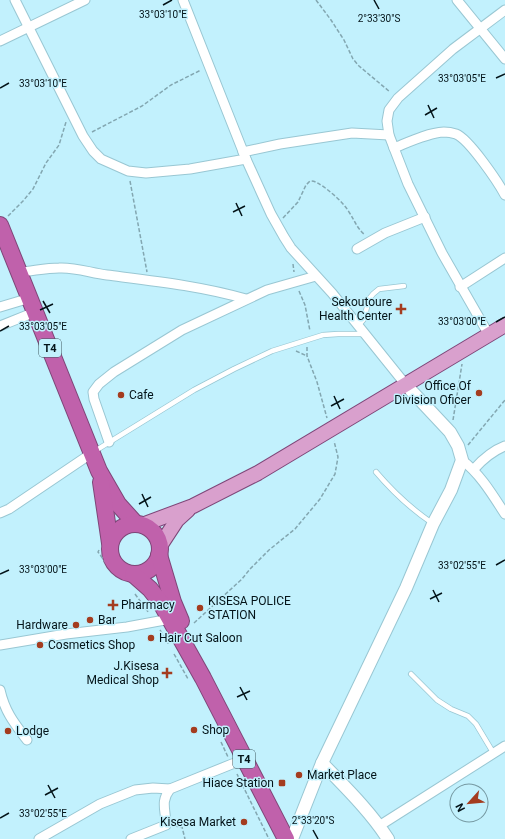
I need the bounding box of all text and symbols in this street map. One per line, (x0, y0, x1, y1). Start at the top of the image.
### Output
text: 33°03'10"E (139, 9, 187, 20)
text: 2°33'30"S (358, 13, 400, 24)
text: 33°03'05"E (438, 73, 486, 84)
text: 33°03'10"E (19, 78, 67, 89)
place label: Sekoutoure Health Center (319, 295, 392, 323)
marker: Sekoutoure Health Center (395, 303, 407, 315)
text: 33°03'00"E (438, 316, 486, 327)
text: 33°03'05"E (19, 321, 67, 332)
road number: T4 (39, 339, 61, 357)
place label: Office Of Division Oficer (394, 379, 472, 407)
place label: Cafe (129, 388, 154, 402)
marker: Office Of Division Oficer (474, 388, 484, 398)
marker: Cafe (116, 390, 126, 400)
text: 33°02'55"E (438, 560, 486, 571)
text: 33°03'00"E (19, 564, 67, 575)
place label: KISESA POLICE STATION (208, 594, 291, 622)
place label: Pharmacy (121, 598, 175, 612)
marker: Pharmacy (108, 600, 118, 610)
marker: KISESA POLICE STATION (195, 603, 205, 613)
place label: Bar (98, 613, 116, 627)
marker: Bar (85, 615, 95, 625)
place label: Hardware (16, 618, 68, 632)
marker: Hardware (71, 620, 81, 630)
place label: Hair Cut Saloon (159, 631, 242, 645)
marker: Hair Cut Saloon (146, 633, 156, 643)
place label: Cosmetics Shop (48, 638, 136, 652)
marker: Cosmetics Shop (35, 640, 45, 650)
place label: J.Kisesa Medical Shop (86, 659, 159, 687)
marker: J.Kisesa Medical Shop (162, 668, 172, 678)
place label: Shop (202, 723, 230, 737)
place label: Lodge (16, 724, 49, 738)
marker: Shop (189, 725, 199, 735)
marker: Lodge (3, 726, 13, 736)
road number: T4 (233, 750, 255, 768)
place label: Market Place (307, 768, 377, 782)
marker: Market Place (294, 770, 304, 780)
place label: Hiace Station (202, 776, 274, 790)
marker: Hiace Station (277, 778, 287, 788)
north arrow (449, 783, 489, 823)
text: N (453, 801, 468, 814)
text: 33°02'55"E (19, 808, 67, 819)
place label: Kisesa Market (160, 815, 236, 829)
text: 2°33'20"S (292, 815, 334, 826)
marker: Kisesa Market (239, 817, 249, 827)

